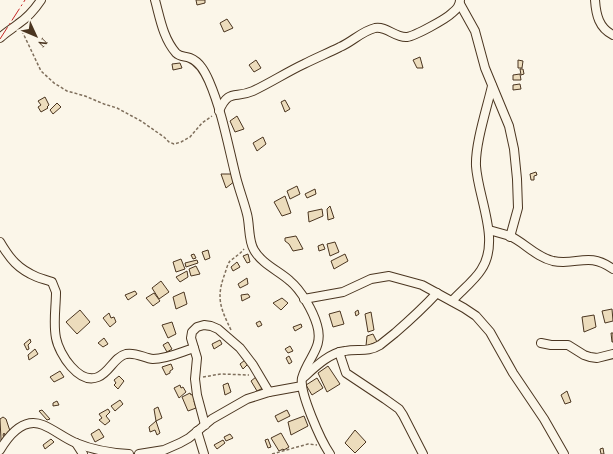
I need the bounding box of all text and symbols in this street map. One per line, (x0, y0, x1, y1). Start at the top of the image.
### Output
north arrow (16, 16, 56, 56)
text: N (36, 36, 50, 50)

